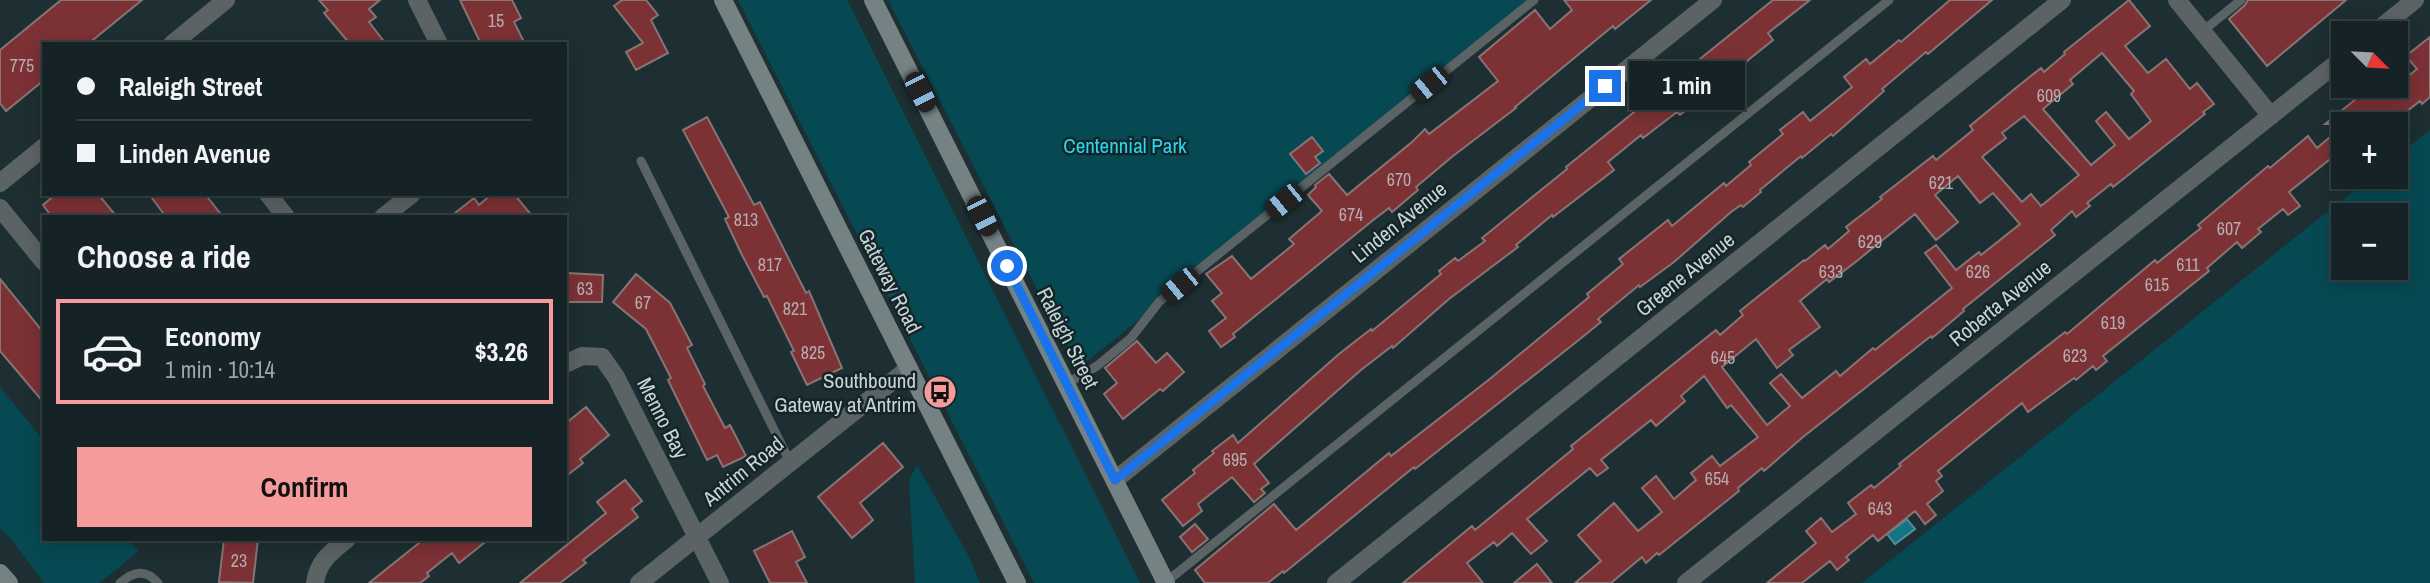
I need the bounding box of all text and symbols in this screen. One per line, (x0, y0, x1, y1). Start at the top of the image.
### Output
house number: 15 (488, 8, 504, 33)
north arrow (2331, 21, 2408, 98)
map controls (2331, 21, 2408, 280)
house number: 775 (10, 53, 34, 78)
callout: 1 min (1630, 62, 1745, 110)
car (1407, 63, 1452, 105)
text: Raleigh Street (119, 69, 262, 104)
car (902, 69, 939, 115)
route end (1589, 70, 1621, 102)
text: 1 min (1662, 70, 1712, 101)
house number: 609 (2037, 83, 2061, 108)
button: + (2331, 112, 2408, 189)
park label: Centennial Park (1063, 131, 1187, 160)
text: Linden Avenue (119, 136, 270, 171)
house number: 670 (1387, 167, 1411, 192)
house number: 621 (1929, 170, 1954, 195)
street label: Linden Avenue (1345, 175, 1453, 269)
car (1262, 180, 1307, 222)
car (964, 193, 1001, 239)
house number: 674 (1339, 202, 1363, 227)
button: − (2331, 203, 2408, 280)
house number: 813 (734, 207, 758, 232)
house number: 607 (2217, 216, 2241, 241)
street label: Gateway Road (851, 224, 929, 338)
street label: Greene Avenue (1629, 225, 1741, 323)
house number: 629 (1858, 229, 1882, 254)
text: Choose a ride (77, 235, 251, 278)
route start (991, 250, 1023, 282)
house number: 817 (758, 252, 782, 277)
house number: 611 (2176, 252, 2201, 277)
street label: Roberta Avenue (1943, 253, 2057, 353)
house number: 633 (1819, 259, 1843, 284)
house number: 626 (1966, 259, 1990, 284)
car (1158, 264, 1203, 306)
house number: 615 (2145, 272, 2169, 297)
house number: 63 (577, 276, 593, 301)
street label: Raleigh Street (1030, 282, 1106, 394)
house number: 67 (635, 290, 651, 315)
house number: 821 (783, 296, 808, 321)
house number: 619 (2101, 310, 2125, 335)
text: Economy (165, 319, 261, 354)
icon: car (81, 320, 144, 383)
text: $3.26 (475, 334, 528, 369)
house number: 825 (801, 340, 825, 365)
house number: 623 (2063, 343, 2087, 368)
house number: 645 (1711, 345, 1735, 370)
text: 1 min · 10:14 (165, 354, 275, 385)
place label: Southbound Gateway at Antrim (774, 366, 916, 419)
street label: Menno Bay (630, 373, 696, 464)
bus stop icon: Southbound Gateway at Antrim (921, 373, 959, 411)
street label: Antrim Road (696, 429, 790, 513)
button: Confirm (77, 447, 532, 527)
house number: 695 (1223, 447, 1247, 472)
house number: 654 (1705, 466, 1729, 491)
house number: 643 (1868, 496, 1892, 521)
house number: 23 (231, 548, 247, 573)

